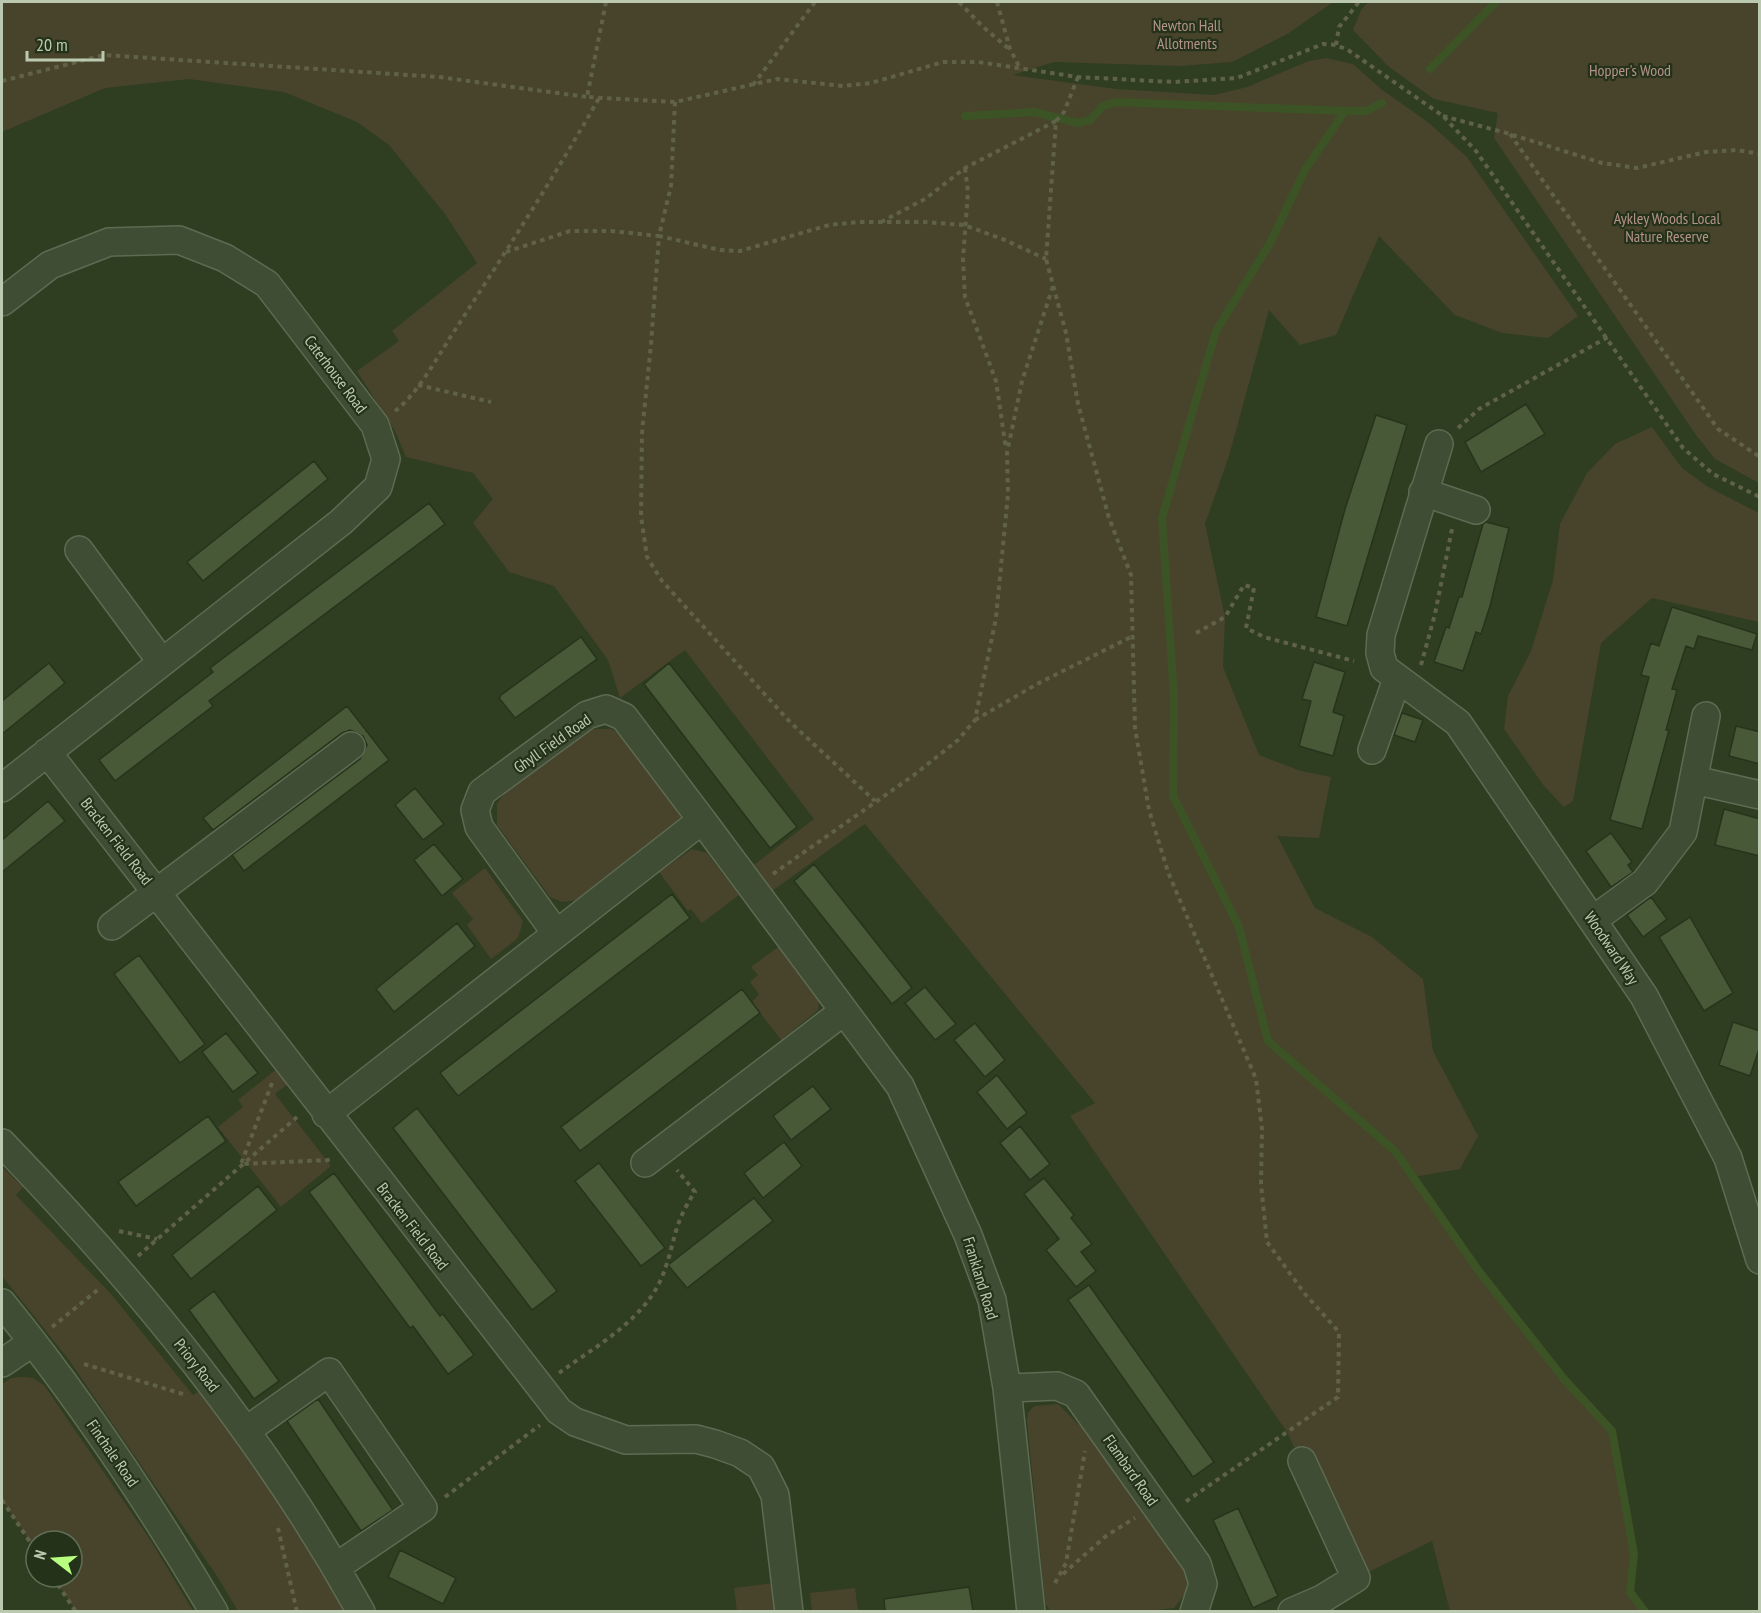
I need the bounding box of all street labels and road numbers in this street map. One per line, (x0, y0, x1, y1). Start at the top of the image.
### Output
street label: Caterhouse Road (300, 331, 372, 417)
street label: Ghyll Field Road (509, 709, 595, 777)
street label: Bracken Field Road (77, 793, 157, 889)
street label: Woodward Way (1580, 908, 1644, 988)
street label: Bracken Field Road (373, 1178, 453, 1274)
street label: Frankland Road (959, 1234, 1003, 1322)
street label: Priory Road (170, 1334, 224, 1396)
street label: Finchale Road (83, 1416, 143, 1490)
street label: Flambard Road (1099, 1430, 1163, 1510)

